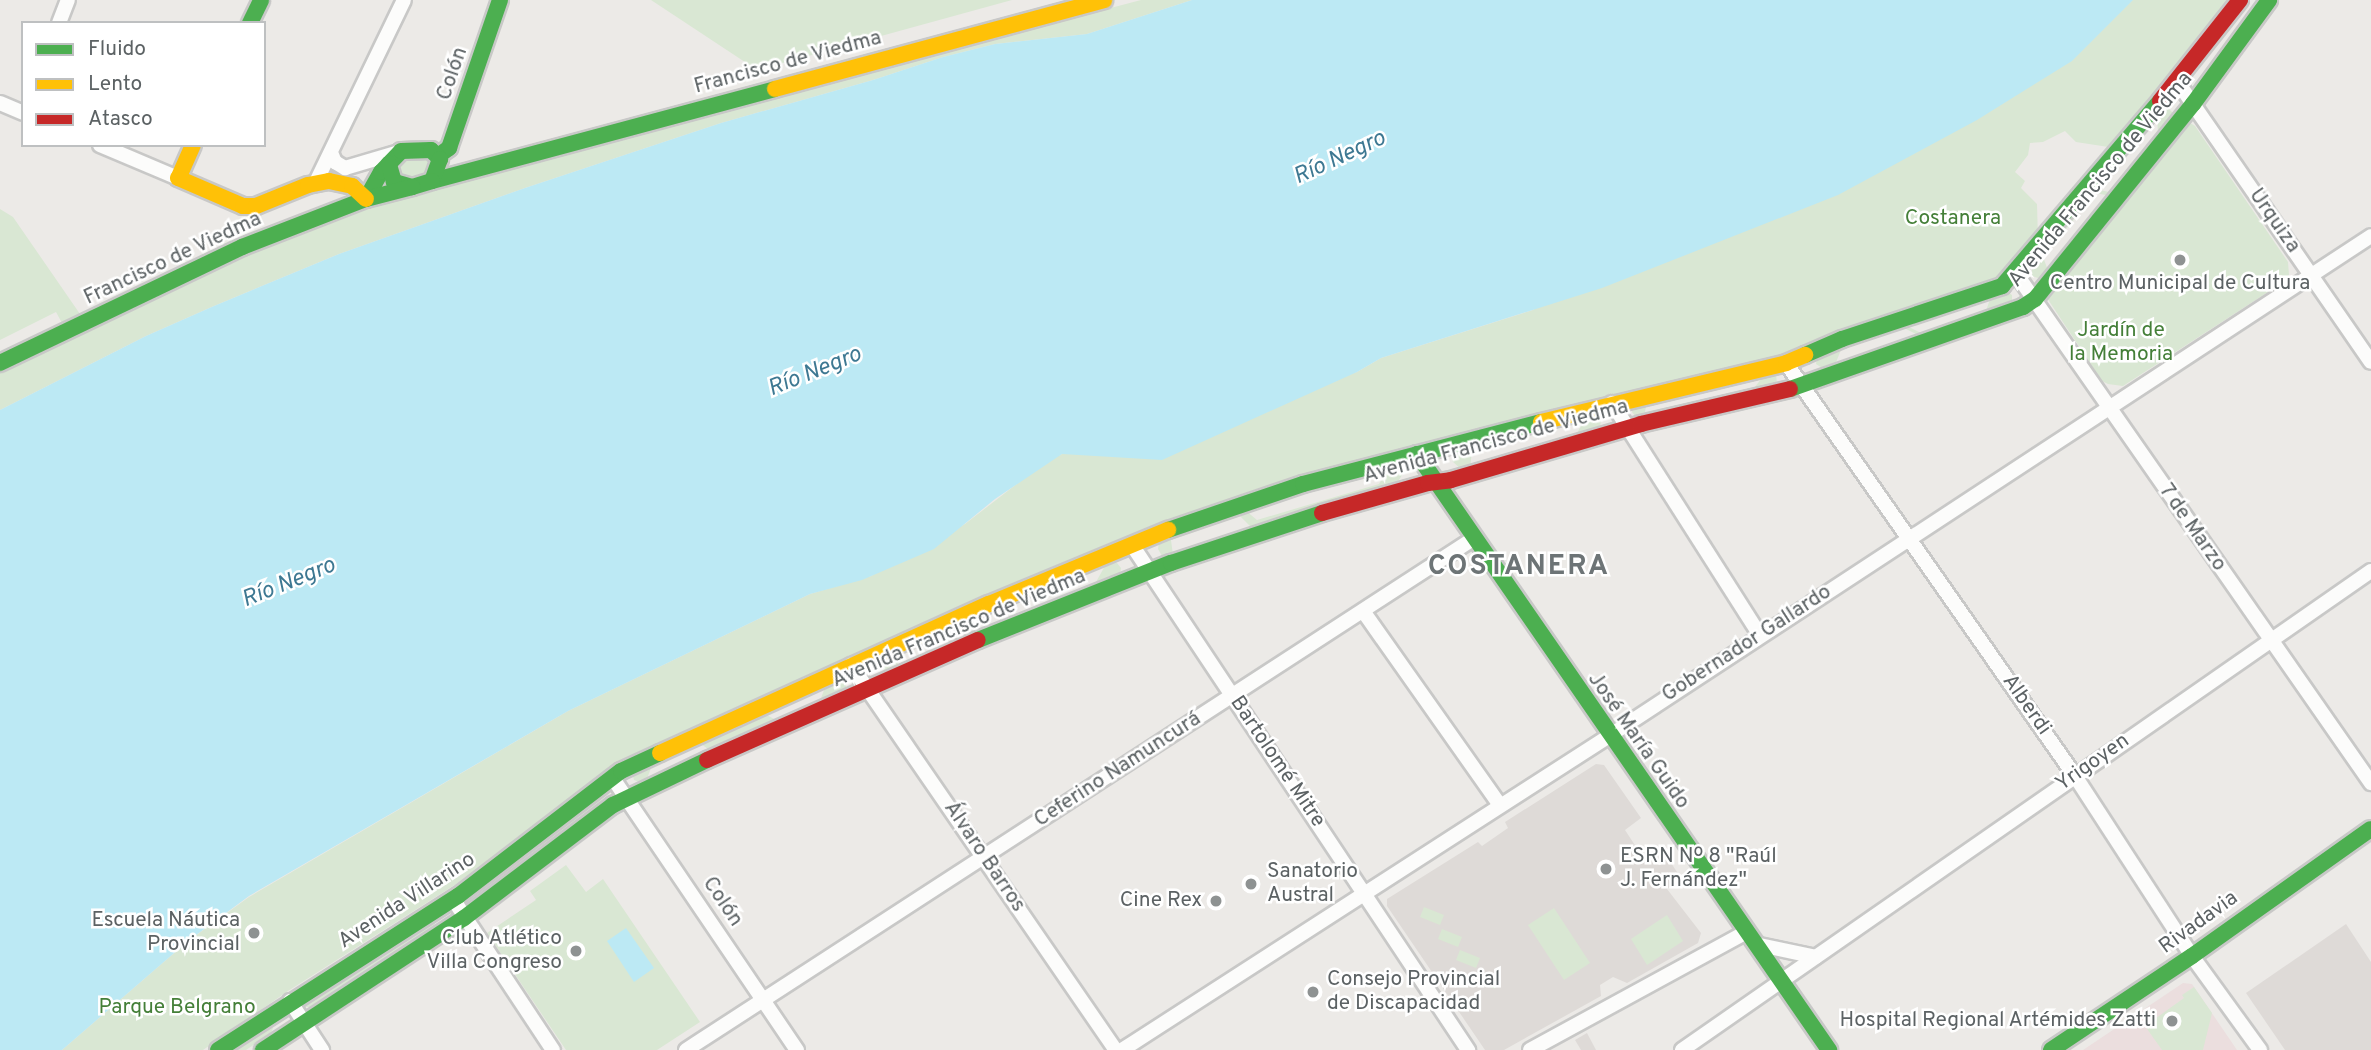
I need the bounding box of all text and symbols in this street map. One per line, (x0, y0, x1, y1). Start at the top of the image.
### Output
legend (21, 21, 266, 147)
street label: Francisco de Viedma (691, 26, 885, 100)
text: Fluido (88, 36, 146, 63)
street label: Colón (432, 44, 474, 104)
street label: Avenida Francisco de Viedma (2003, 67, 2199, 293)
text: Lento (88, 71, 142, 98)
text: Atasco (88, 106, 153, 133)
water label: Río Negro (1290, 126, 1390, 192)
street label: Urquiza (2243, 184, 2305, 258)
park label: Costanera (1905, 206, 2001, 232)
street label: Francisco de Viedma (80, 207, 266, 311)
marker: Centro Municipal de Cultura (2172, 252, 2188, 268)
place label: Centro Municipal de Cultura (2050, 271, 2310, 297)
park label: Jardín de la Memoria (2069, 318, 2173, 368)
water label: Río Negro (764, 342, 866, 404)
street label: Avenida Francisco de Viedma (1360, 394, 1632, 490)
street label: 7 de Marzo (2153, 479, 2231, 577)
district label: COSTANERA (1429, 550, 1609, 584)
water label: Río Negro (238, 553, 340, 615)
street label: Avenida Francisco de Viedma (828, 564, 1090, 694)
street label: Gobernador Gallardo (1658, 580, 1836, 708)
street label: José María Guido (1581, 668, 1695, 814)
street label: Alberdi (1996, 670, 2056, 740)
street label: Bartolomé Mitre (1224, 692, 1330, 832)
street label: Ceferino Namuncurá (1030, 707, 1206, 833)
street label: Yrigoyen (2051, 729, 2135, 797)
street label: Álvaro Barros (938, 797, 1030, 917)
place label: ESRN Nº 8 "Raúl J. Fernández" (1620, 844, 1777, 894)
street label: Avenida Villarino (334, 847, 480, 955)
place label: Sanatorio Austral (1267, 859, 1358, 909)
marker: ESRN Nº 8 "Raúl J. Fernández" (1598, 861, 1614, 877)
street label: Colón (696, 872, 748, 932)
marker: Sanatorio Austral (1241, 874, 1261, 894)
street label: Rivadavia (2155, 886, 2243, 960)
place label: Cine Rex (1120, 888, 1202, 914)
marker: Cine Rex (1208, 893, 1224, 909)
place label: Escuela Náutica Provincial (91, 908, 240, 958)
marker: Escuela Náutica Provincial (246, 925, 262, 941)
place label: Club Atlético Villa Congreso (426, 926, 562, 976)
marker: Club Atlético Villa Congreso (568, 943, 584, 959)
place label: Consejo Provincial de Discapacidad (1327, 967, 1500, 1017)
marker: Consejo Provincial de Discapacidad (1305, 984, 1321, 1000)
park label: Parque Belgrano (98, 995, 256, 1021)
place label: Hospital Regional Artémides Zatti (1839, 1008, 2156, 1034)
marker: Hospital Regional Artémides Zatti (2162, 1011, 2182, 1031)

